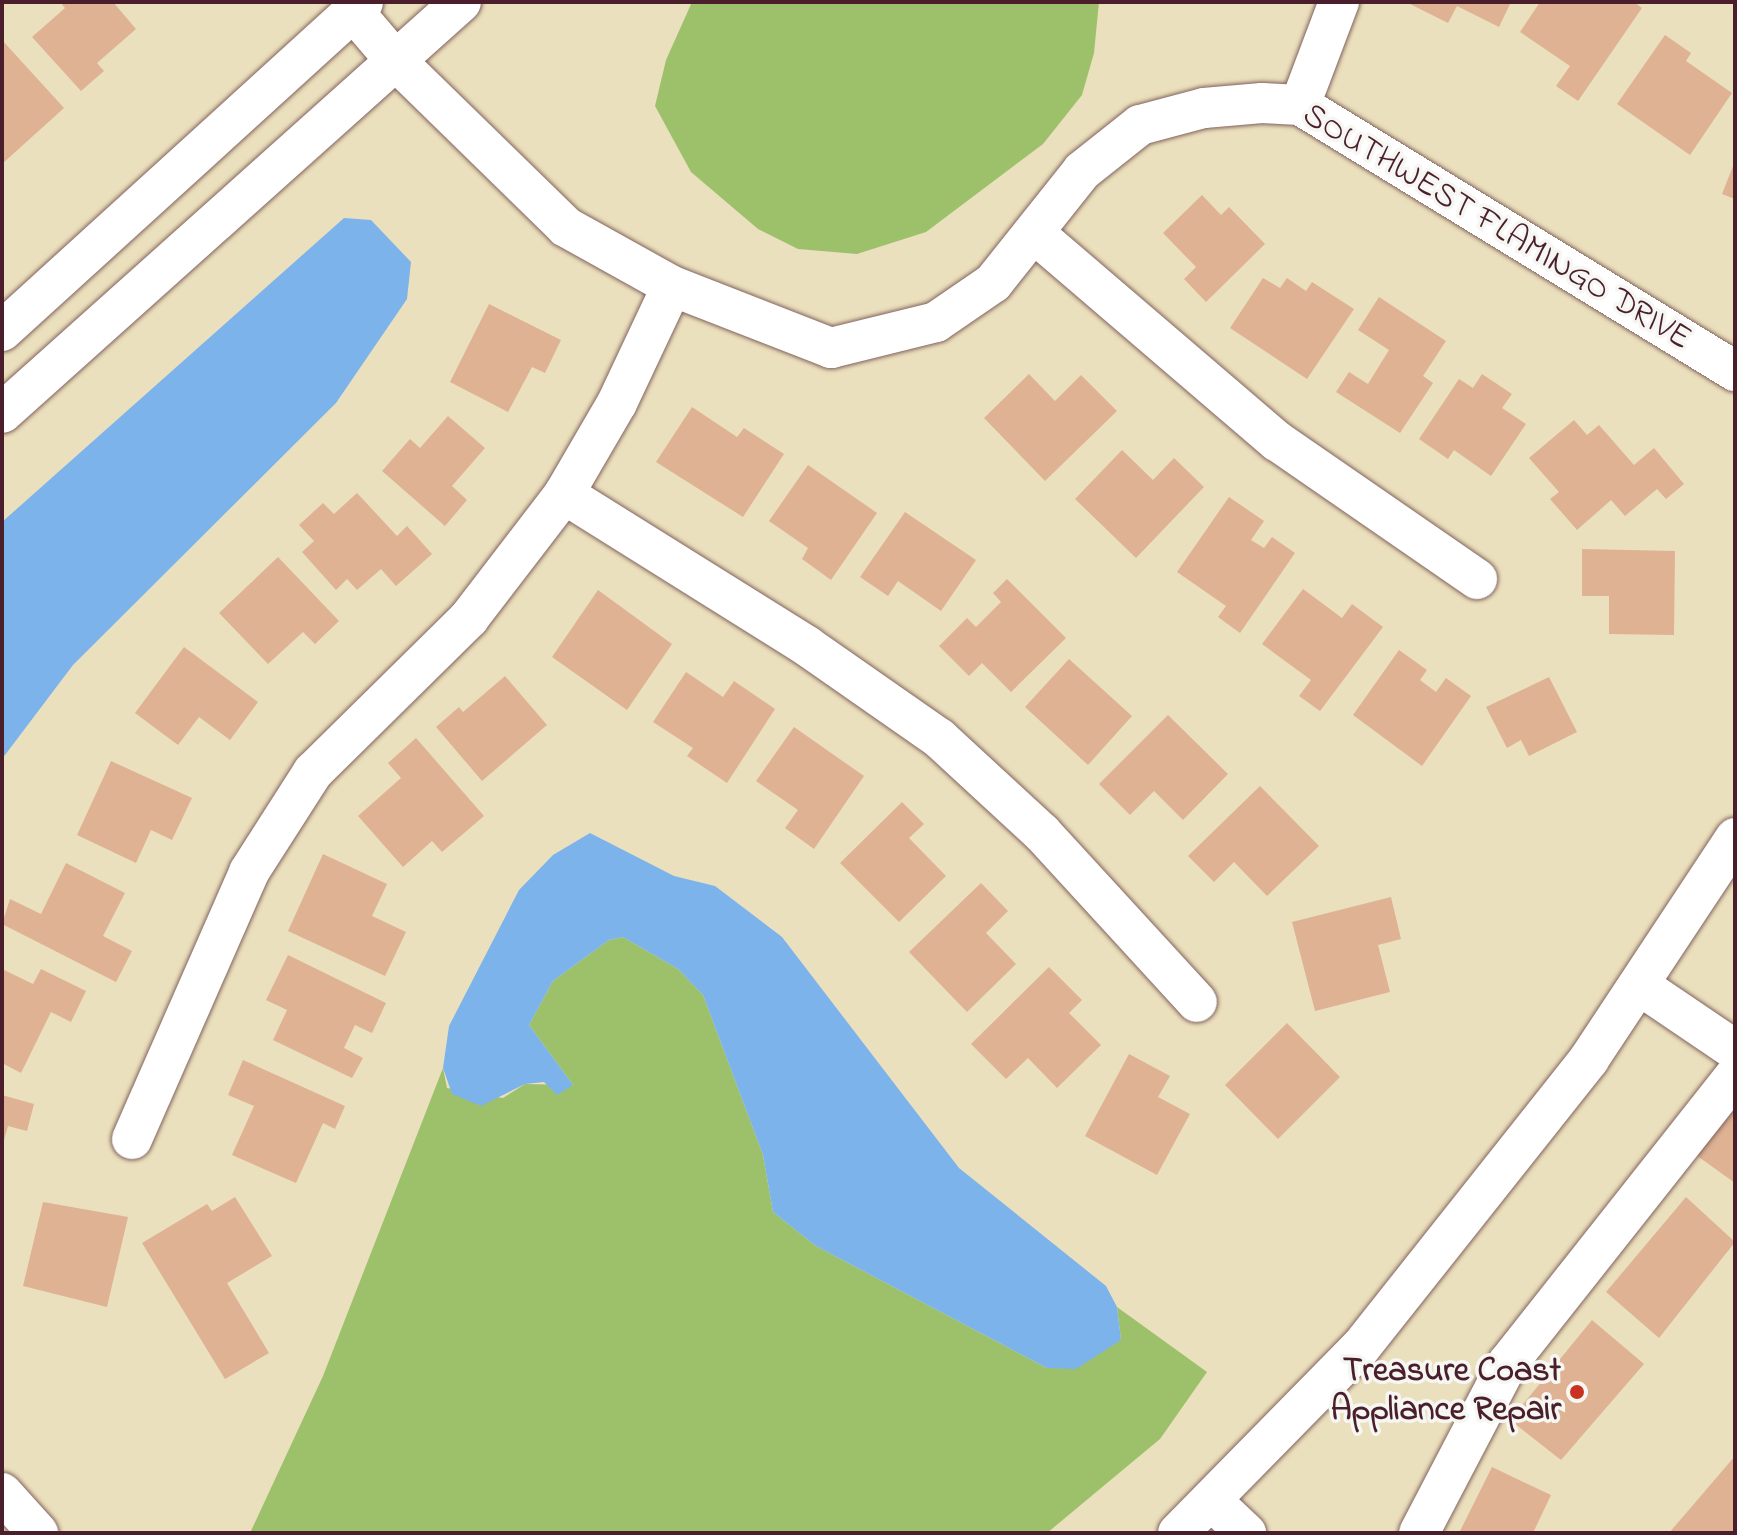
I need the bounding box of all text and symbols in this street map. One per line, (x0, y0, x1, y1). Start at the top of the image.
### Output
street label: SOUTHWEST FLAMINGO DRIVE (1294, 96, 1698, 360)
place label: Treasure Coast Appliance Repair (1331, 1352, 1561, 1432)
marker: Treasure Coast Appliance Repair (1568, 1383, 1586, 1401)

